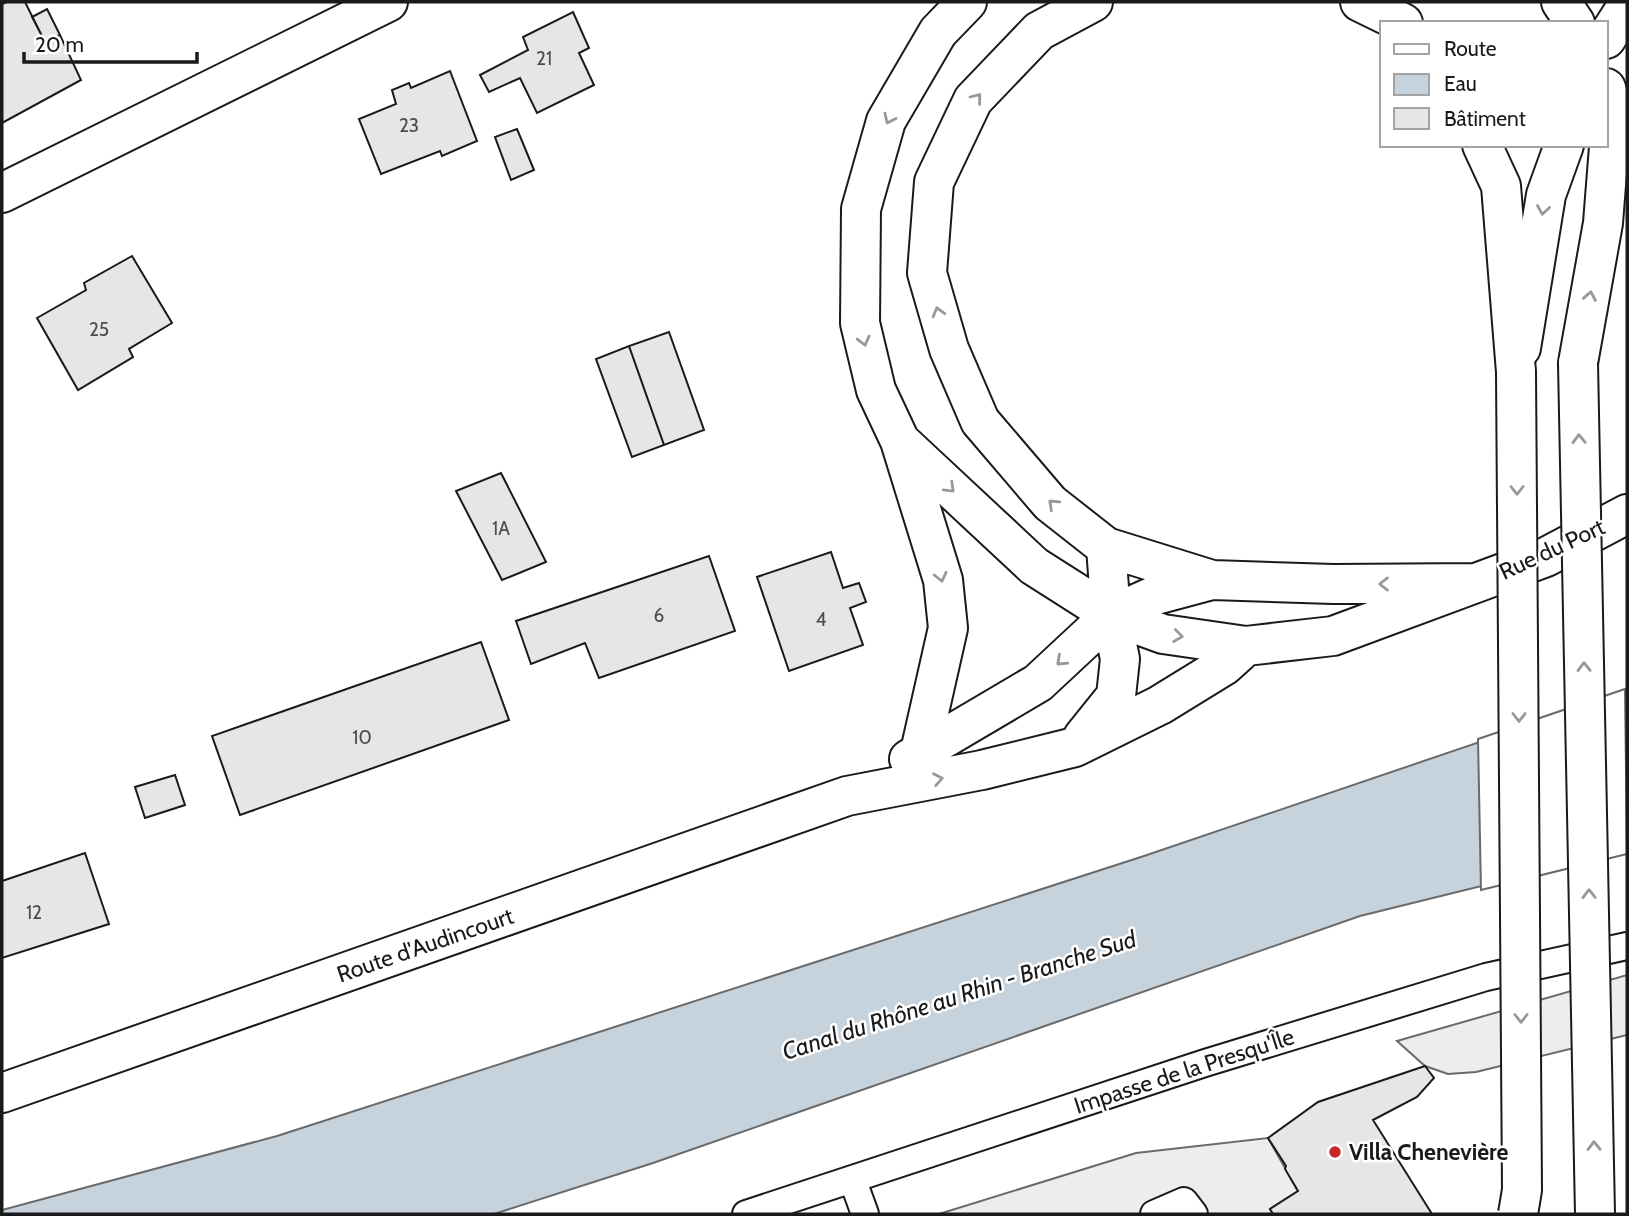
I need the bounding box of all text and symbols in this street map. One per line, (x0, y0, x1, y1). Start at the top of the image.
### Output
scale bar (24, 21, 198, 65)
legend (1380, 21, 1608, 147)
text: 20 m (35, 32, 84, 57)
text: Route (1444, 36, 1497, 61)
house number: 21 (536, 47, 552, 70)
text: Eau (1444, 71, 1477, 96)
one-way arrow (969, 93, 982, 105)
text: Bâtiment (1444, 106, 1526, 131)
one-way arrow (883, 112, 897, 124)
house number: 23 (399, 114, 419, 137)
one-way arrow (1536, 204, 1551, 216)
one-way arrow (1581, 290, 1596, 302)
one-way arrow (932, 307, 947, 319)
house number: 25 (89, 318, 109, 341)
one-way arrow (856, 335, 870, 347)
one-way arrow (1571, 433, 1587, 444)
one-way arrow (941, 480, 954, 493)
one-way arrow (1509, 485, 1525, 495)
one-way arrow (1048, 500, 1061, 513)
street label: Rue du Port (1495, 512, 1609, 586)
house number: 1A (492, 517, 510, 540)
one-way arrow (933, 570, 948, 582)
one-way arrow (1378, 576, 1389, 591)
house number: 6 (654, 604, 664, 627)
house number: 4 (816, 608, 827, 631)
one-way arrow (1172, 628, 1184, 643)
one-way arrow (1056, 653, 1069, 666)
one-way arrow (1576, 661, 1592, 671)
one-way arrow (1511, 712, 1527, 723)
house number: 10 (352, 726, 372, 749)
one-way arrow (932, 772, 944, 787)
one-way arrow (1581, 888, 1596, 899)
house number: 12 (26, 901, 42, 924)
street label: Route d'Audincourt (333, 902, 517, 988)
water label: Canal du Rhône au Rhin - Branche Sud (778, 924, 1140, 1066)
one-way arrow (1513, 1013, 1529, 1024)
street label: Impasse de la Presqu'Île (1070, 1022, 1298, 1120)
place label: Villa Chenevière (1349, 1138, 1508, 1166)
one-way arrow (1586, 1140, 1602, 1151)
marker: Villa Chenevière (1327, 1144, 1343, 1160)

